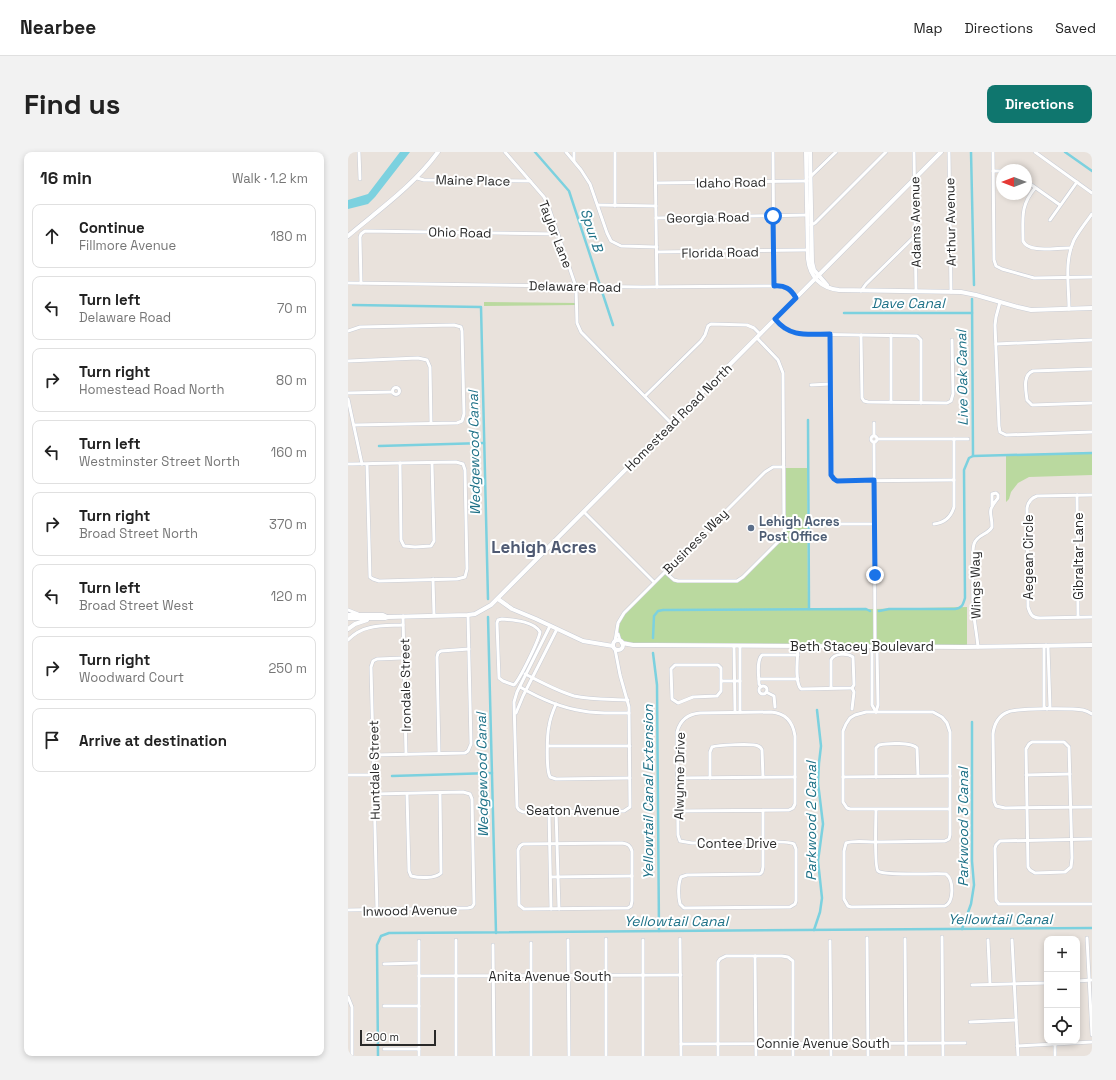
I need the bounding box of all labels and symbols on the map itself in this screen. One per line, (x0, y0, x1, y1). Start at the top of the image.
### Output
north arrow (996, 164, 1032, 200)
street label: Maine Place (436, 171, 510, 190)
street label: Idaho Road (696, 173, 766, 192)
street label: Adams Avenue (906, 176, 925, 268)
street label: Arthur Avenue (941, 177, 960, 267)
street label: Taylor Lane (535, 198, 576, 271)
water label: Spur B (577, 206, 608, 256)
route start (764, 207, 782, 225)
street label: Georgia Road (666, 208, 750, 227)
street label: Ohio Road (428, 223, 492, 242)
street label: Florida Road (681, 243, 759, 262)
street label: Delaware Road (529, 277, 621, 296)
water label: Dave Canal (871, 294, 946, 312)
water label: Live Oak Canal (952, 328, 972, 426)
street label: Homestead Road North (621, 360, 736, 475)
water label: Wedgewood Canal (464, 389, 484, 515)
street label: Business Way (659, 505, 732, 578)
street label: Gibraltar Lane (1070, 512, 1087, 600)
place label: Lehigh Acres Post Office (759, 513, 840, 545)
street label: Aegean Circle (1020, 514, 1037, 600)
marker: Lehigh Acres Post Office (746, 523, 756, 533)
district label: Lehigh Acres (491, 536, 597, 558)
street label: Wings Way (966, 551, 985, 619)
route end (866, 566, 884, 584)
street label: Irondale Street (396, 638, 415, 732)
street label: Beth Stacey Boulevard (790, 638, 934, 655)
water label: Yellowtail Canal Extension (639, 704, 657, 880)
water label: Wedgewood Canal (472, 711, 492, 837)
street label: Huntdale Street (365, 720, 384, 820)
street label: Alwynne Drive (670, 732, 689, 820)
water label: Parkwood 2 Canal (802, 760, 820, 881)
water label: Parkwood 3 Canal (954, 766, 972, 887)
street label: Seaton Avenue (526, 802, 620, 819)
street label: Contee Drive (697, 835, 777, 852)
street label: Inwood Avenue (362, 901, 458, 920)
water label: Yellowtail Canal (948, 910, 1054, 928)
water label: Yellowtail Canal (624, 912, 730, 930)
street label: Anita Avenue South (488, 968, 612, 985)
scale bar (360, 1028, 436, 1047)
street label: Connie Avenue South (756, 1035, 890, 1052)

